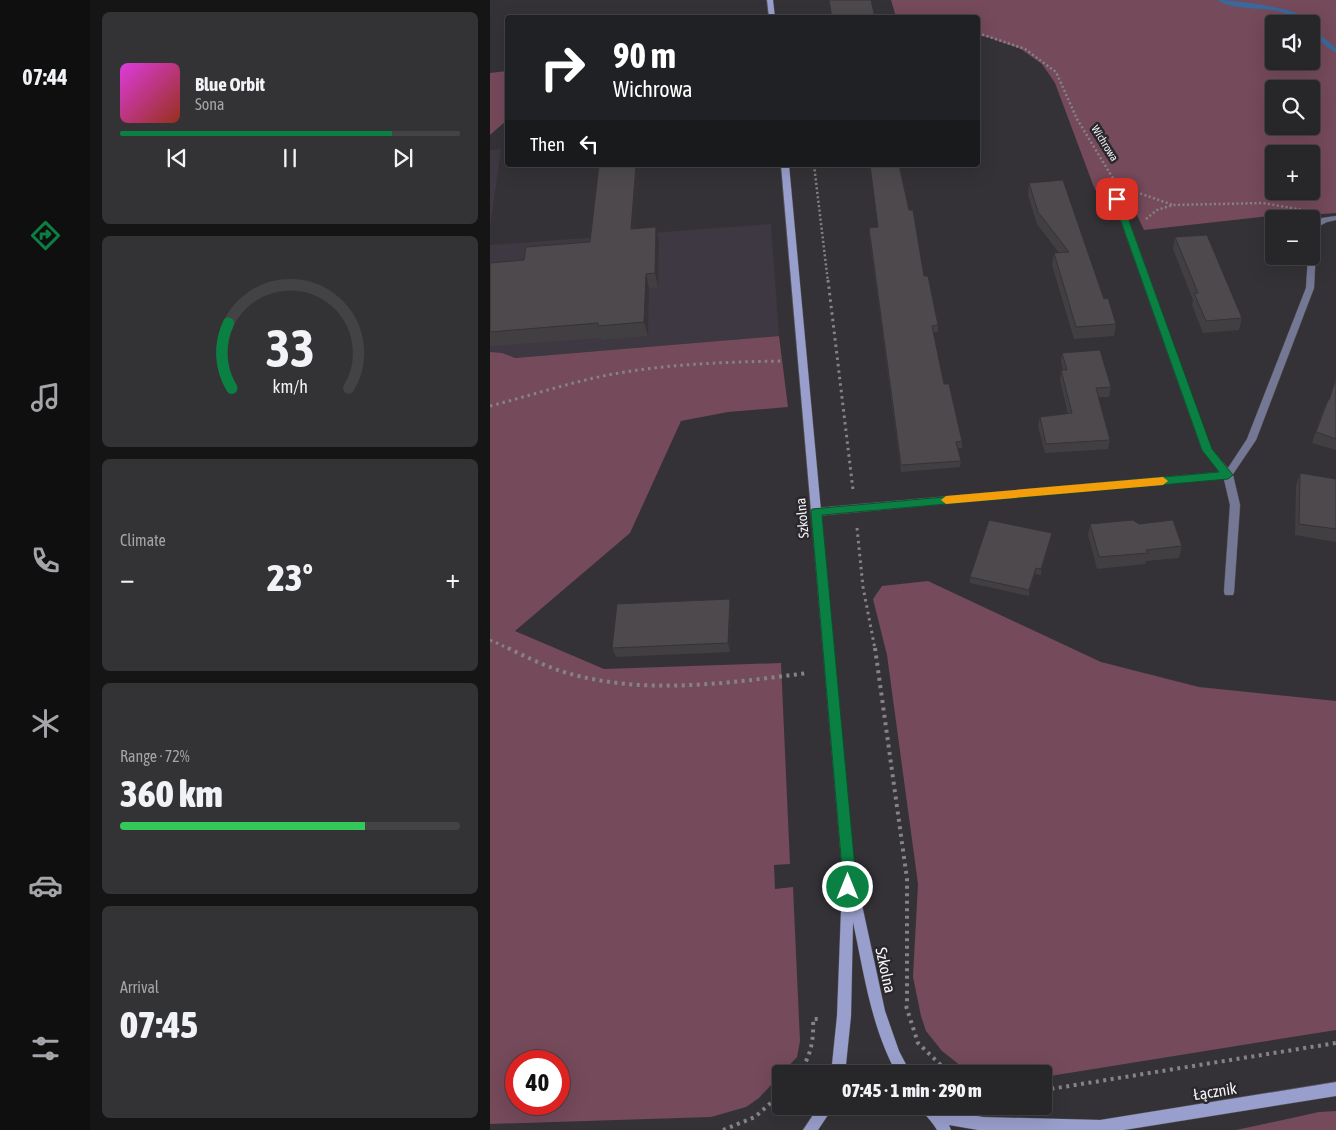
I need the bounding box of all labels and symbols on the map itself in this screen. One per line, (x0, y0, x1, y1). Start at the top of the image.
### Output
street label: Wichrowa (1089, 123, 1121, 163)
pin (1096, 178, 1138, 220)
street label: Szkolna (792, 497, 812, 539)
position arrow (821, 860, 873, 912)
street label: Szkolna (872, 946, 900, 994)
speed limit sign: 40 (505, 1050, 570, 1115)
street label: Łącznik (1192, 1079, 1238, 1104)

